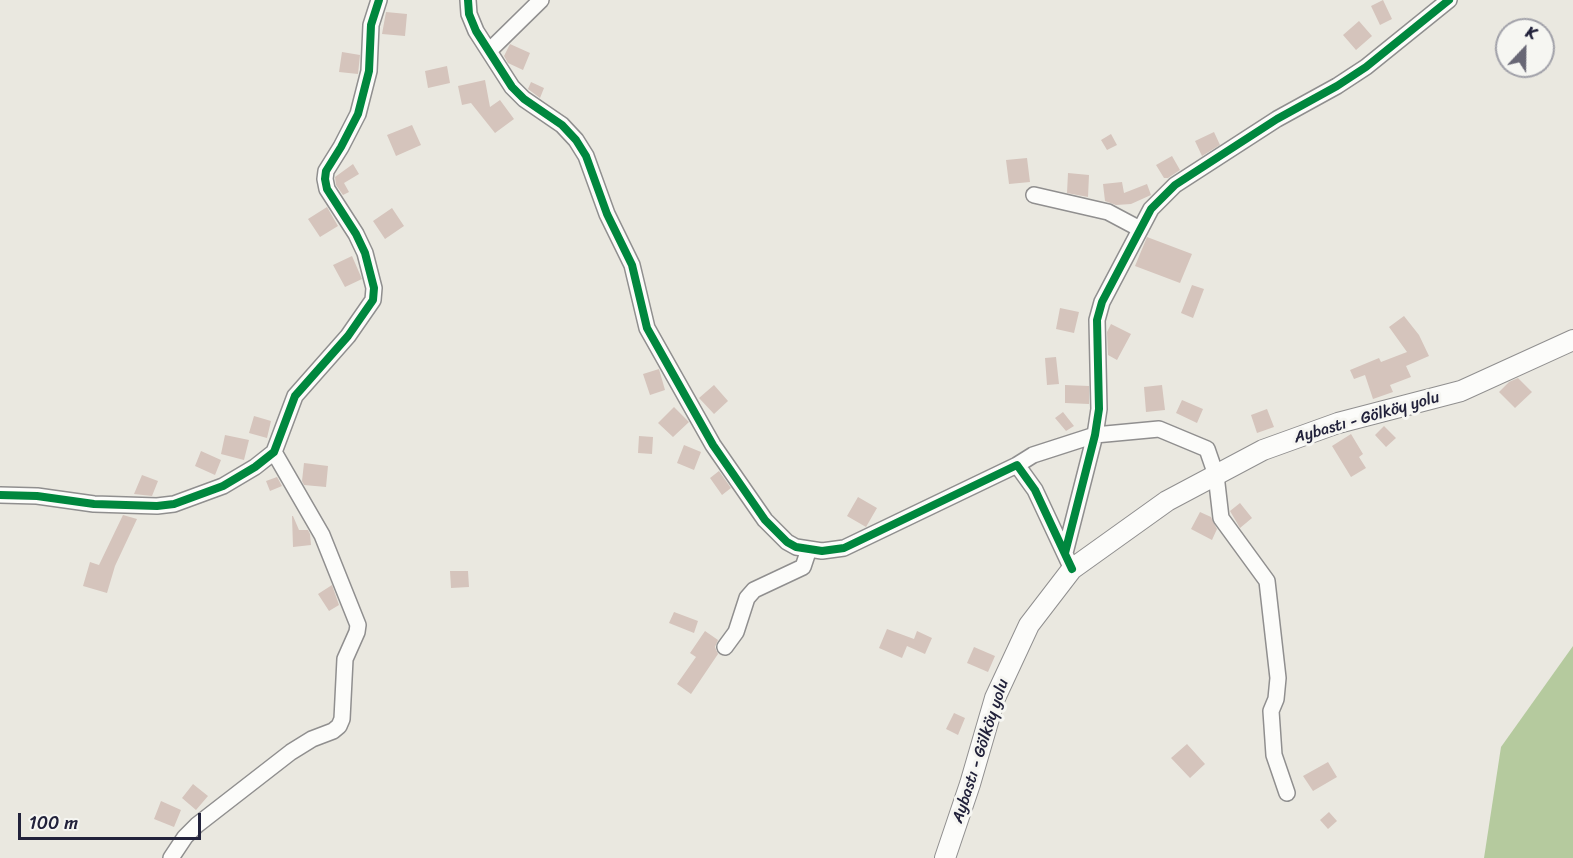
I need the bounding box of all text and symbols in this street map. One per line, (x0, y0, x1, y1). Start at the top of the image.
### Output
text: K (1521, 17, 1541, 48)
north arrow (1495, 18, 1555, 78)
street label: Aybastı - Gölköy yolu (1292, 388, 1442, 448)
street label: Aybastı - Gölköy yolu (949, 677, 1013, 825)
scale bar (21, 801, 204, 839)
text: 100 m (29, 807, 78, 839)

